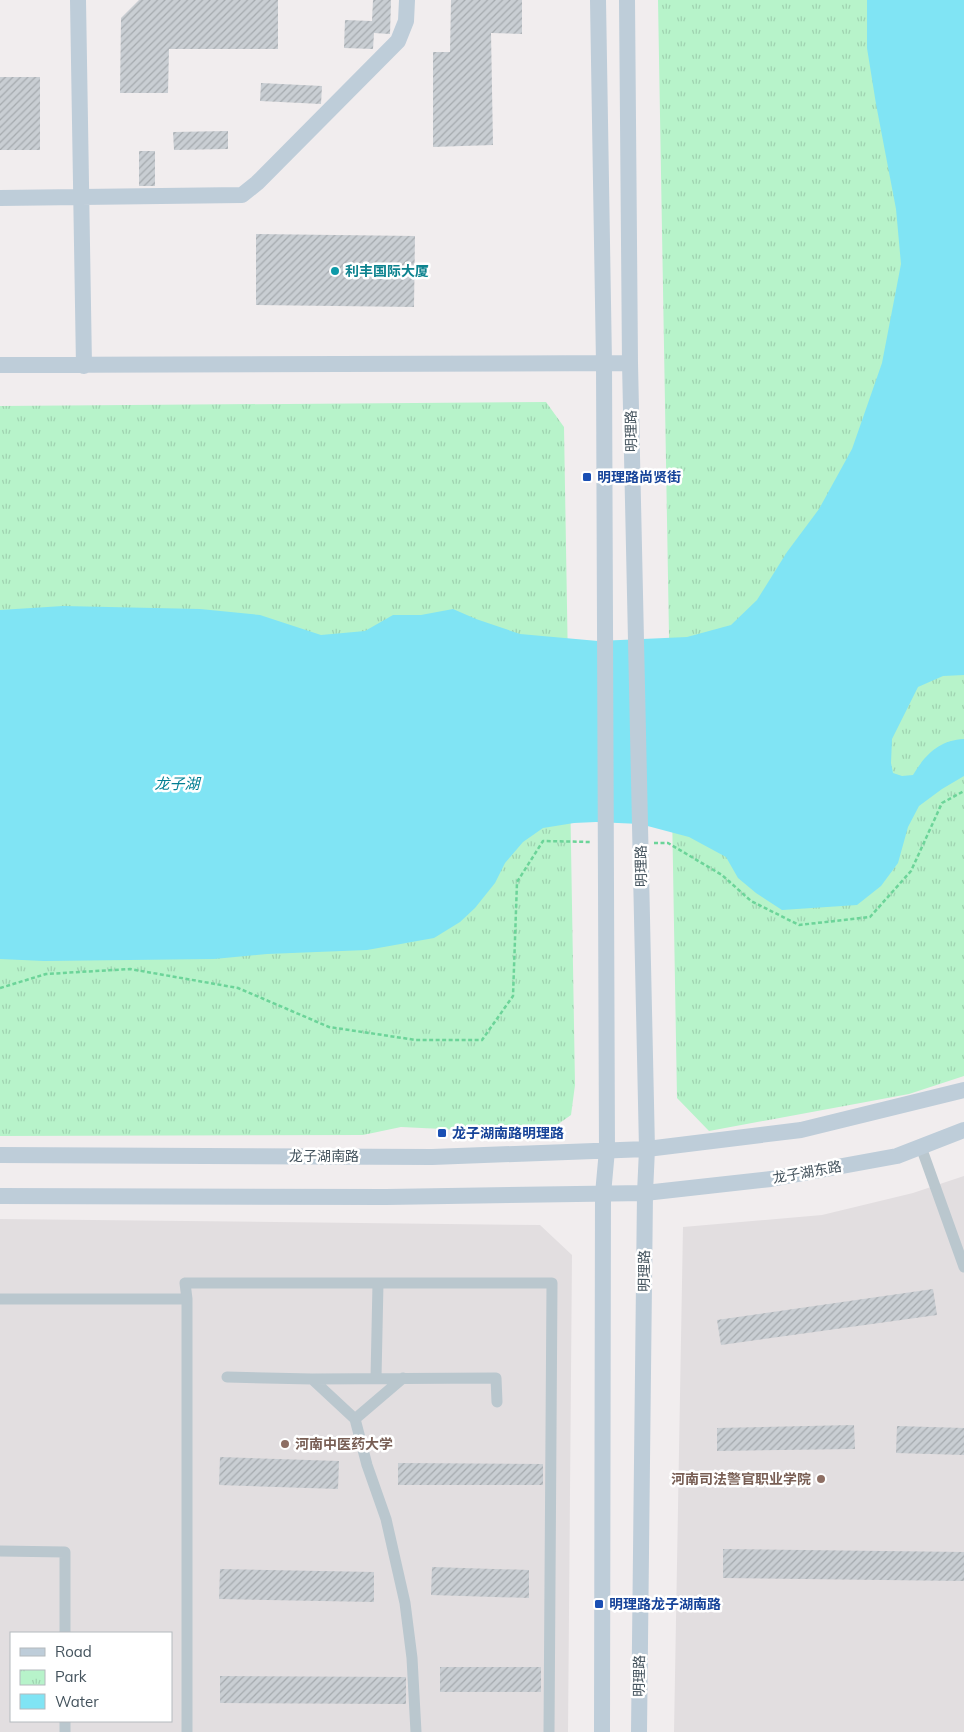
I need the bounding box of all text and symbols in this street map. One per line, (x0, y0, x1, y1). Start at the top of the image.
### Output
place label: 利丰国际大厦 (345, 262, 429, 280)
marker: 利丰国际大厦 (329, 265, 341, 277)
street label: 明理路 (622, 410, 640, 452)
place label: 明理路尚贤街 (597, 468, 681, 486)
marker: 明理路尚贤街 (581, 471, 593, 483)
water label: 龙子湖 (154, 774, 201, 793)
street label: 明理路 (632, 845, 650, 887)
place label: 龙子湖南路明理路 (452, 1124, 564, 1142)
marker: 龙子湖南路明理路 (436, 1127, 448, 1139)
street label: 龙子湖南路 (289, 1147, 359, 1165)
street label: 龙子湖东路 (771, 1157, 843, 1187)
street label: 明理路 (635, 1250, 653, 1292)
place label: 河南中医药大学 (295, 1435, 393, 1453)
marker: 河南中医药大学 (279, 1438, 291, 1450)
place label: 河南司法警官职业学院 (671, 1470, 811, 1488)
marker: 河南司法警官职业学院 (815, 1473, 827, 1485)
place label: 明理路龙子湖南路 (609, 1595, 721, 1613)
marker: 明理路龙子湖南路 (593, 1598, 605, 1610)
legend (10, 1632, 172, 1722)
text: Road (55, 1642, 92, 1661)
street label: 明理路 (630, 1655, 648, 1697)
text: Park (55, 1667, 87, 1686)
text: Water (55, 1692, 99, 1711)

